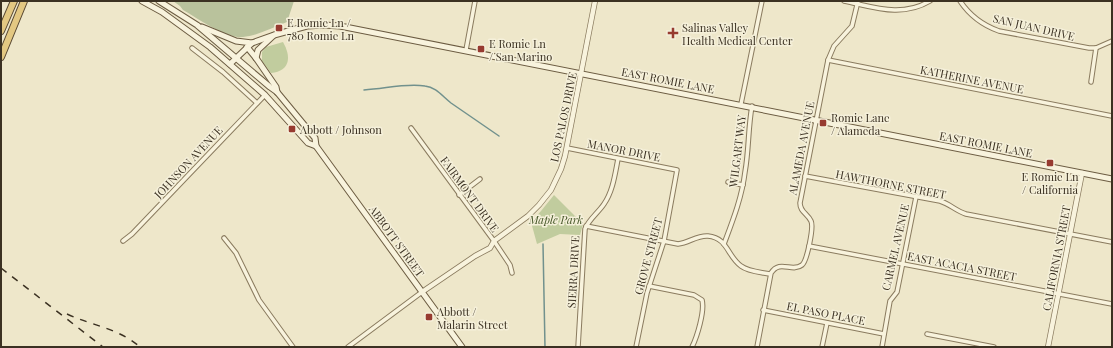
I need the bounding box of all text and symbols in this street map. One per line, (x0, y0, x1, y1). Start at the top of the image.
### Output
street label: SAN JUAN DRIVE (992, 10, 1077, 44)
place label: E Romie Ln / 780 Romie Ln (287, 15, 354, 43)
place label: Salinas Valley Health Medical Center (682, 20, 793, 48)
marker: E Romie Ln / 780 Romie Ln (274, 23, 284, 33)
marker: Salinas Valley Health Medical Center (667, 27, 679, 39)
place label: E Romie Ln / San Marino (489, 36, 552, 64)
marker: E Romie Ln / San Marino (476, 44, 486, 54)
street label: KATHERINE AVENUE (919, 62, 1025, 96)
street label: EAST ROMIE LANE (620, 64, 716, 96)
street label: LOS PALOS DRIVE (546, 70, 580, 163)
street label: ALAMEDA AVENUE (784, 100, 817, 197)
place label: Romie Lane / Alameda (831, 110, 890, 138)
street label: WILGART WAY (725, 113, 749, 189)
marker: Romie Lane / Alameda (818, 118, 828, 128)
street label: JOHNSON AVENUE (150, 122, 226, 202)
place label: Abbott / Johnson (299, 122, 382, 137)
marker: Abbott / Johnson (287, 124, 297, 134)
street label: EAST ROMIE LANE (938, 128, 1034, 160)
street label: MANOR DRIVE (586, 136, 662, 164)
street label: FAIRMONT DRIVE (437, 153, 503, 235)
marker: E Romie Ln / California (1045, 158, 1055, 168)
street label: HAWTHORNE STREET (834, 166, 948, 202)
place label: E Romie Ln / California (1022, 169, 1079, 197)
street label: ABBOTT STREET (365, 201, 428, 280)
street label: CARMEL AVENUE (878, 202, 912, 292)
street label: CALIFORNIA STREET (1038, 204, 1074, 312)
park label: Maple Park (528, 212, 583, 227)
street label: GROVE STREET (630, 216, 666, 296)
street label: SIERRA DRIVE (564, 235, 582, 309)
street label: EAST ACACIA STREET (906, 248, 1018, 284)
street label: EL PASO PLACE (785, 298, 867, 328)
place label: Abbott / Malarin Street (436, 304, 508, 332)
marker: Abbott / Malarin Street (424, 312, 434, 322)

